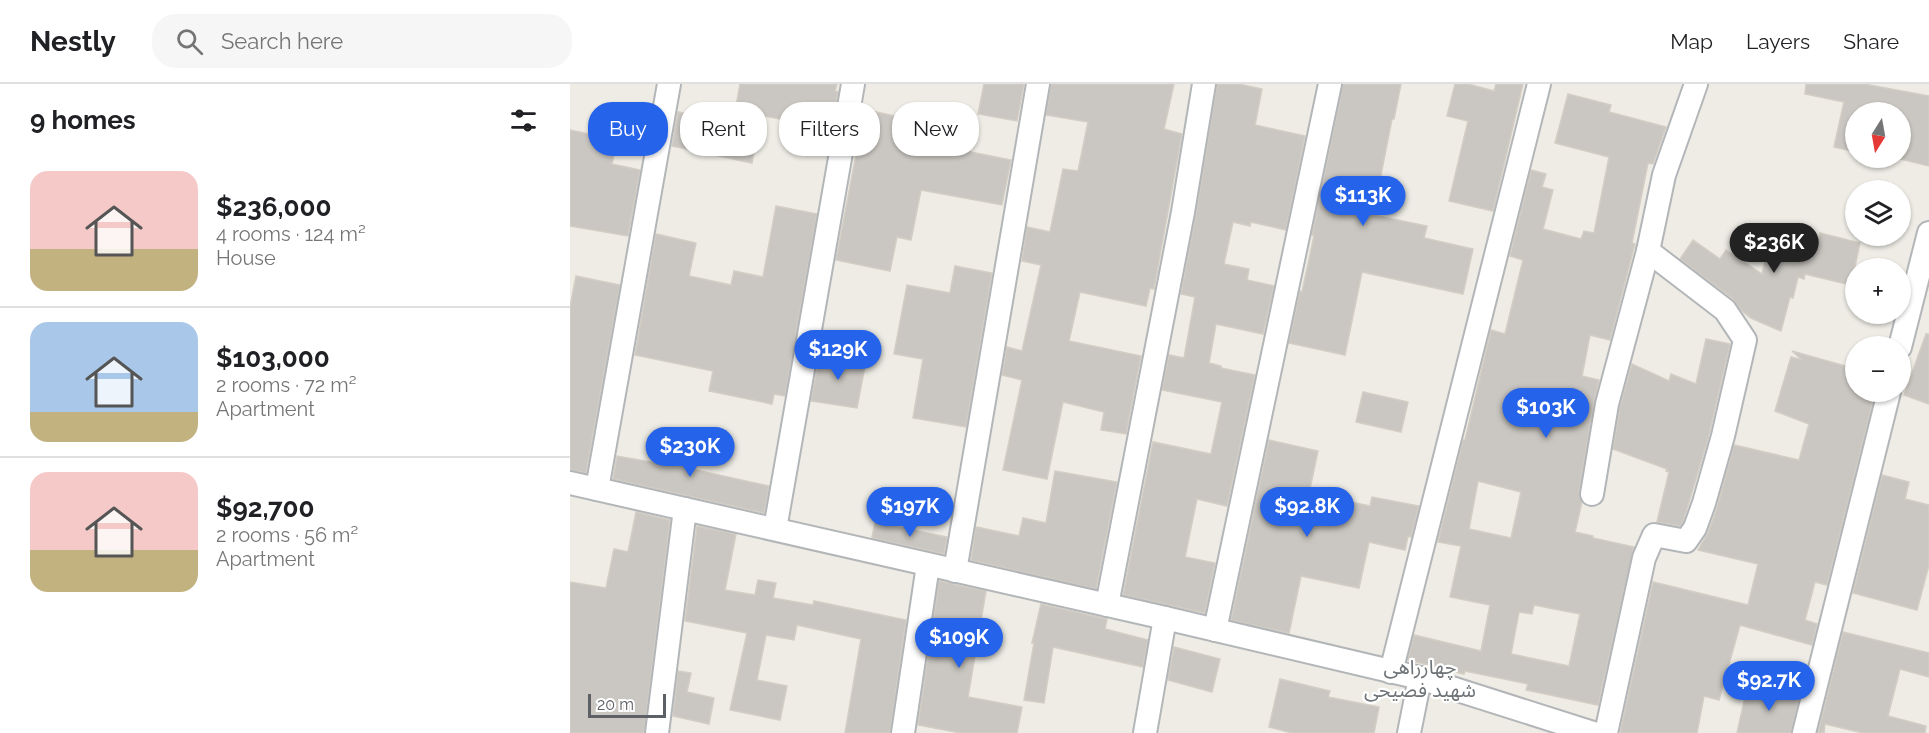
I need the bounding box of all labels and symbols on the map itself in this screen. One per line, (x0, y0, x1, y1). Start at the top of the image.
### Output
north arrow (1845, 102, 1911, 168)
pin: $113K (1321, 176, 1405, 227)
pin: $236K (1732, 223, 1816, 274)
pin: $129K (796, 330, 880, 381)
pin: $103K (1504, 388, 1588, 439)
pin: $230K (648, 427, 732, 478)
pin: $197K (868, 487, 952, 538)
pin: $92.8K (1258, 487, 1356, 538)
pin: $109K (917, 618, 1001, 669)
district label: چهارراهی شهید فصیحی (1364, 655, 1476, 702)
pin: $92.7K (1720, 661, 1818, 712)
scale bar (588, 691, 666, 718)

